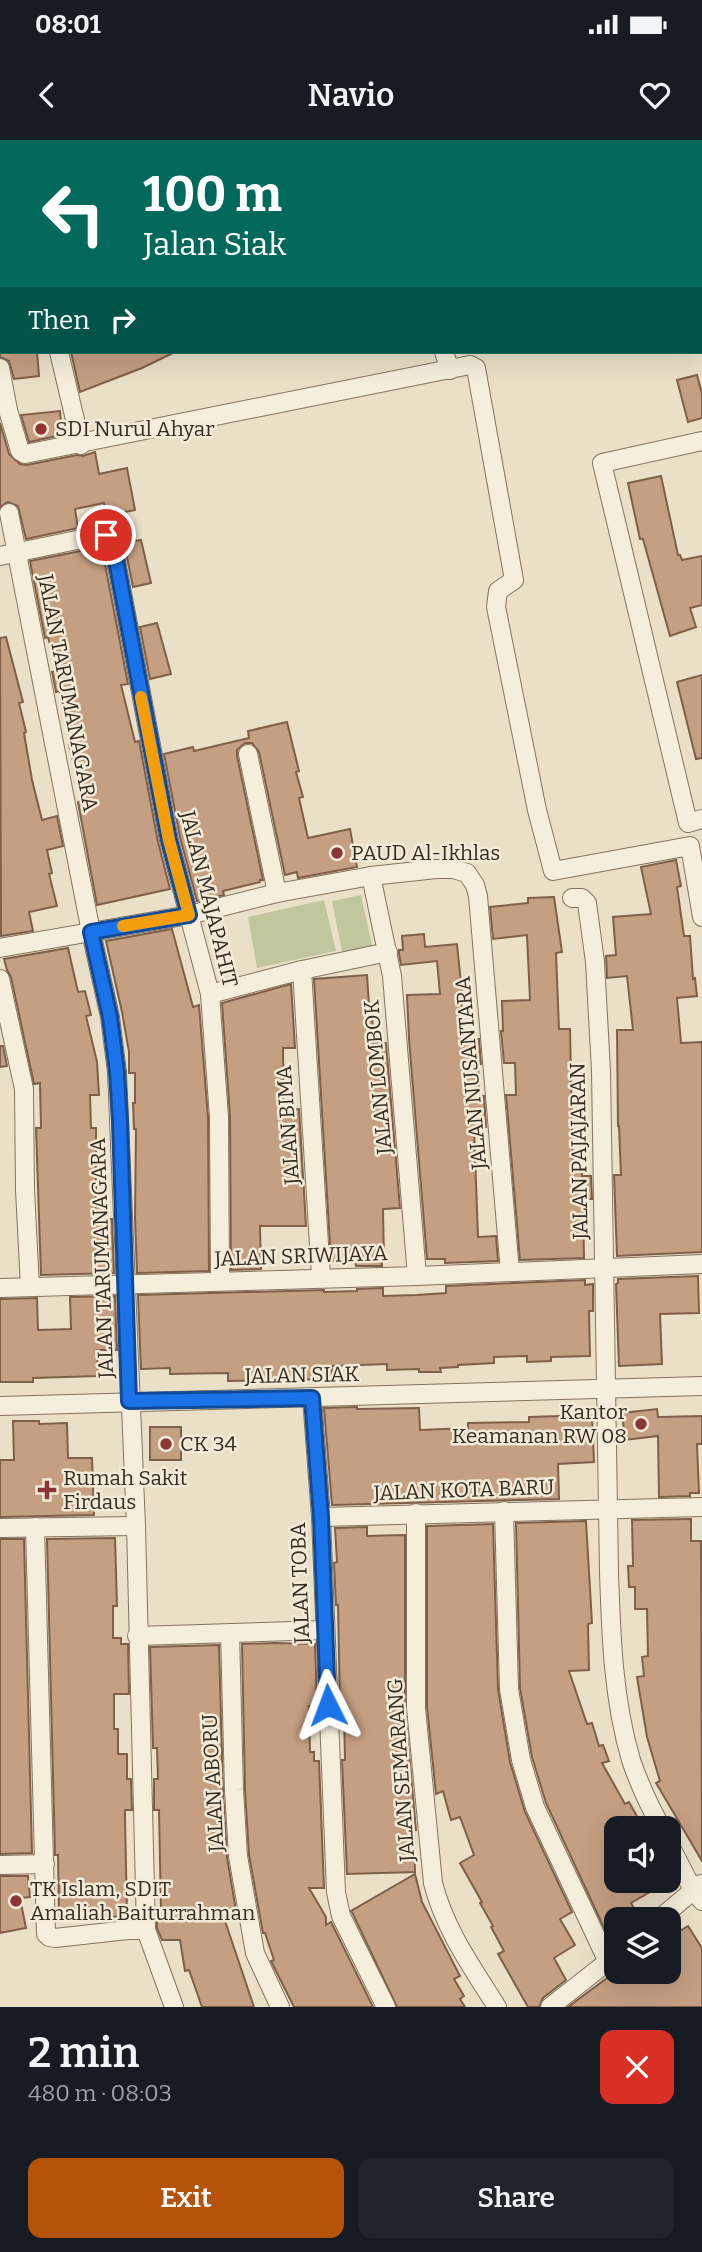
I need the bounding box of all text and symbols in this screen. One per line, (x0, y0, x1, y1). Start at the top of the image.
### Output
text: 08:01 (35, 9, 101, 40)
icon: back (28, 76, 66, 114)
text: Navio (308, 76, 394, 114)
icon: heart (636, 76, 674, 114)
text: 100 m (143, 165, 282, 224)
icon: left (28, 168, 119, 259)
text: Jalan Siak (143, 225, 286, 263)
icon: right (104, 301, 142, 339)
text: Then (28, 305, 90, 336)
place label: SDI Nurul Ahyar (55, 416, 215, 442)
marker: SDI Nurul Ahyar (33, 421, 49, 437)
pin (76, 505, 136, 565)
icon: arrive (87, 516, 125, 554)
street label: JALAN TARUMANAGARA (32, 571, 104, 814)
street label: JALAN MAJAPAHIT (174, 807, 243, 990)
place label: PAUD Al-Ikhlas (351, 840, 500, 866)
marker: PAUD Al-Ikhlas (329, 845, 345, 861)
street label: JALAN NUSANTARA (450, 975, 492, 1172)
street label: JALAN LOMBOK (358, 998, 398, 1156)
street label: JALAN PAJAJARAN (564, 1062, 594, 1241)
street label: JALAN BIMA (271, 1064, 305, 1187)
street label: JALAN TARUMANAGARA (85, 1137, 119, 1380)
street label: JALAN SRIWIJAYA (213, 1240, 388, 1272)
street label: JALAN SIAK (243, 1361, 360, 1389)
place label: Kantor Keamanan RW 08 (452, 1399, 627, 1449)
marker: Kantor Keamanan RW 08 (633, 1416, 649, 1432)
place label: CK 34 (180, 1431, 237, 1457)
marker: CK 34 (158, 1436, 174, 1452)
place label: Rumah Sakit Firdaus (63, 1465, 188, 1515)
street label: JALAN KOTA BARU (372, 1474, 555, 1506)
marker: Rumah Sakit Firdaus (37, 1480, 57, 1500)
street label: JALAN TOBA (285, 1522, 315, 1645)
position arrow (291, 1668, 365, 1742)
street label: JALAN SEMARANG (382, 1677, 420, 1864)
street label: JALAN ABORU (196, 1713, 230, 1854)
map controls (604, 1816, 681, 1984)
button: sound (604, 1816, 681, 1893)
place label: TK Islam, SDIT Amaliah Baiturrahman (30, 1876, 255, 1926)
marker: TK Islam, SDIT Amaliah Baiturrahman (8, 1893, 24, 1909)
button: layers (604, 1907, 681, 1984)
text: 2 min (28, 2028, 139, 2078)
button: close (600, 2030, 674, 2104)
text: 480 m · 08:03 (28, 2079, 172, 2107)
button: Exit (28, 2158, 344, 2238)
button: Share (358, 2158, 674, 2238)

